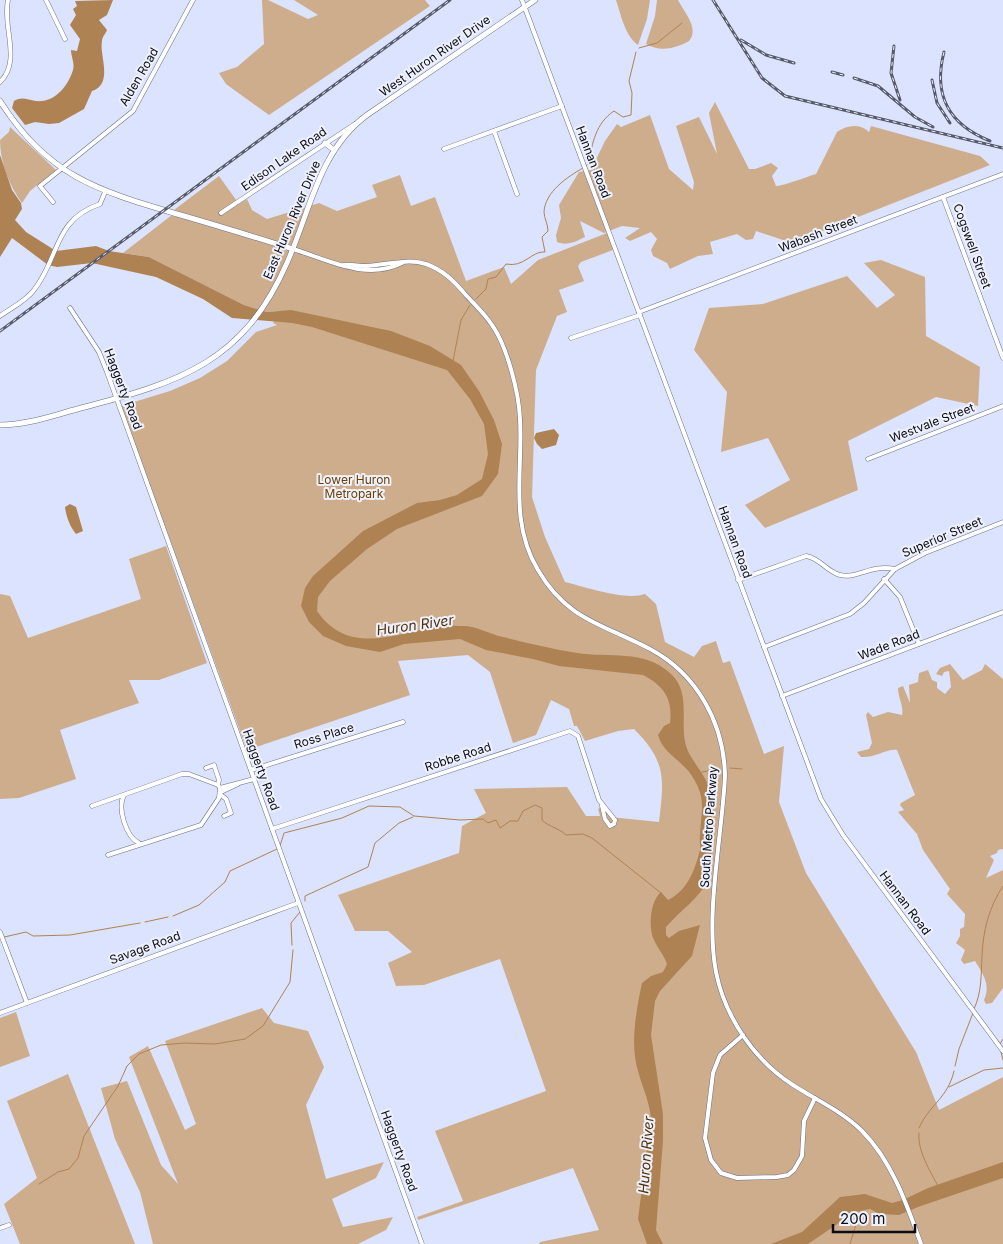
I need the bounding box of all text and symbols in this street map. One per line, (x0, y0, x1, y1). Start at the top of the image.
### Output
street label: West Huron River Drive (376, 12, 493, 99)
street label: Alden Road (116, 45, 161, 109)
street label: Edison Lake Road (238, 124, 329, 194)
street label: Hannan Road (573, 124, 614, 200)
street label: East Huron River Drive (260, 158, 323, 281)
street label: Cogswell Street (950, 201, 995, 290)
street label: Wabash Street (776, 212, 859, 255)
street label: Haggerty Road (101, 346, 146, 431)
street label: Westvale Street (887, 400, 976, 446)
park label: Lower Huron Metropark (318, 472, 390, 501)
street label: Hannan Road (715, 504, 756, 580)
street label: Superior Street (899, 513, 984, 560)
water label: Huron River (375, 611, 455, 638)
street label: Wade Road (856, 626, 922, 663)
street label: Ross Place (292, 719, 356, 752)
street label: Haggerty Road (240, 727, 283, 812)
street label: Robbe Road (423, 739, 493, 774)
street label: South Metro Parkway (697, 765, 720, 888)
street label: Hannan Road (877, 868, 934, 938)
street label: Savage Road (107, 928, 182, 967)
street label: Haggerty Road (378, 1108, 421, 1193)
water label: Huron River (634, 1115, 657, 1194)
scale bar (833, 1202, 916, 1234)
text: 200 m (840, 1209, 885, 1228)

